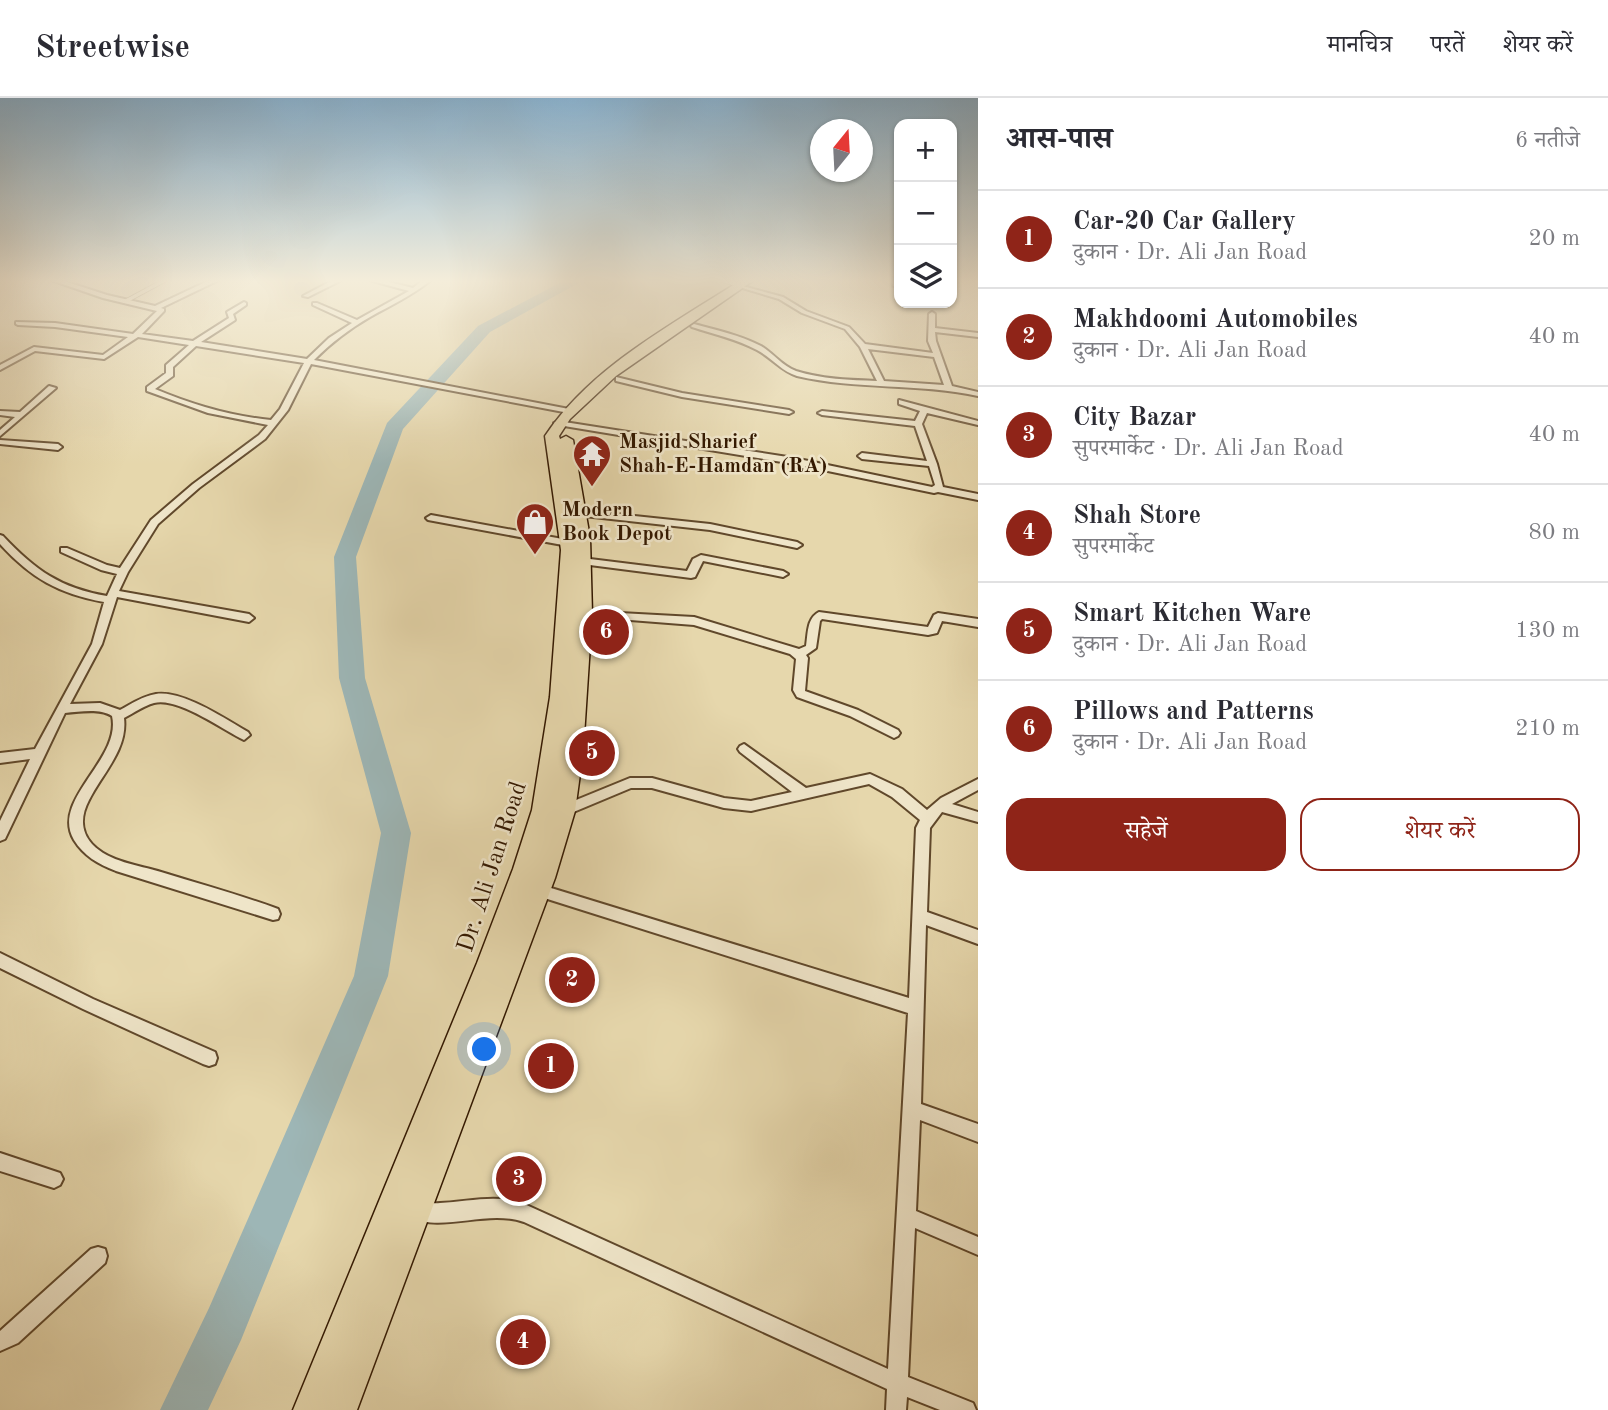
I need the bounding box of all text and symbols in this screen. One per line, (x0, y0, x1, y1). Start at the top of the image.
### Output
text: Streetwise (35, 32, 190, 65)
text: मानचित्र (1327, 34, 1392, 58)
text: परतें (1430, 34, 1465, 58)
text: शेयर करें (1503, 34, 1573, 58)
north arrow (810, 119, 873, 182)
map controls (894, 119, 957, 308)
button: + (894, 119, 957, 182)
text: आस-पास (1006, 125, 1113, 155)
text: 6 नतीजे (1515, 129, 1580, 152)
button: − (894, 182, 957, 245)
text: Car-20 Car Gallery (1073, 209, 1296, 235)
text: 1 (1022, 227, 1036, 250)
text: 20 m (1529, 227, 1580, 250)
text: दुकान · Dr. Ali Jan Road (1073, 241, 1307, 264)
button: layers (894, 245, 957, 308)
text: Makhdoomi Automobiles (1073, 307, 1358, 333)
text: 2 (1022, 325, 1036, 348)
text: 40 m (1529, 325, 1580, 348)
text: दुकान · Dr. Ali Jan Road (1073, 339, 1307, 362)
text: City Bazar (1073, 405, 1196, 431)
text: 3 (1022, 423, 1036, 446)
text: 40 m (1529, 423, 1580, 446)
place label: Masjid Sharief Shah-E-Hamdan (RA) (619, 432, 827, 477)
temple icon: Masjid Sharief Shah-E-Hamdan (RA) (571, 433, 613, 488)
text: सुपरमार्केट · Dr. Ali Jan Road (1073, 437, 1344, 460)
place label: Modern Book Depot (562, 500, 672, 545)
shop icon: Modern Book Depot (514, 501, 556, 556)
text: Shah Store (1073, 503, 1201, 529)
text: 4 (1022, 521, 1036, 544)
text: 80 m (1529, 521, 1580, 544)
text: सुपरमार्केट (1073, 535, 1154, 558)
text: Smart Kitchen Ware (1073, 601, 1311, 627)
pin: 6 (583, 606, 629, 658)
text: 5 (1022, 619, 1036, 642)
text: 130 m (1515, 619, 1580, 642)
text: दुकान · Dr. Ali Jan Road (1073, 633, 1307, 656)
text: Pillows and Patterns (1073, 699, 1314, 725)
text: 6 (1022, 717, 1036, 740)
text: 210 m (1515, 717, 1580, 740)
pin: 5 (569, 727, 615, 779)
text: दुकान · Dr. Ali Jan Road (1073, 731, 1307, 754)
street label: Dr. Ali Jan Road (454, 779, 532, 955)
button: सहेजें (1006, 798, 1286, 871)
button: शेयर करें (1300, 798, 1580, 871)
pin: 2 (549, 954, 595, 1006)
your location (467, 1032, 501, 1066)
pin: 1 (528, 1040, 574, 1092)
pin: 3 (496, 1153, 542, 1205)
pin: 4 (500, 1316, 546, 1368)

